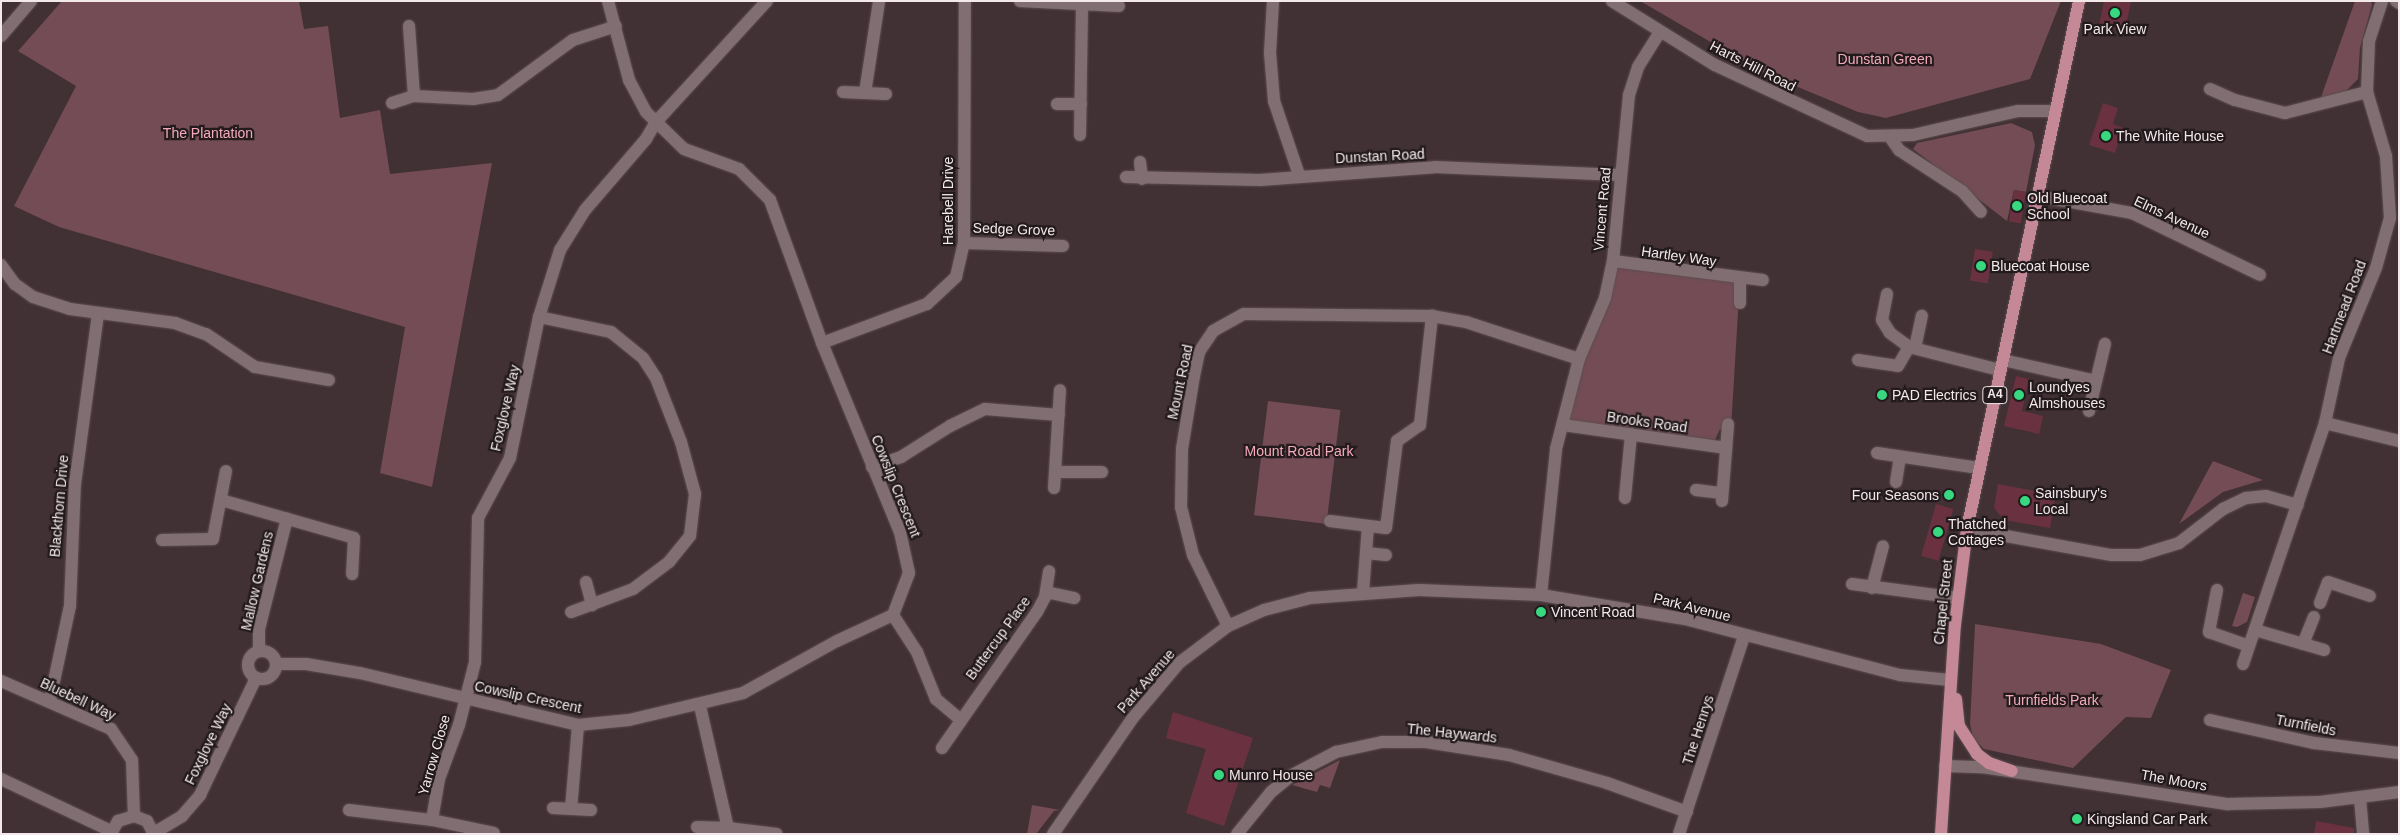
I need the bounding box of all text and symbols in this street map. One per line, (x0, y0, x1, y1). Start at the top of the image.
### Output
marker: Park View (2109, 7, 2121, 19)
place label: Park View (2084, 21, 2146, 37)
street label: Harts Hill Road (1707, 37, 1799, 95)
park label: Dunstan Green (1838, 51, 1932, 67)
park label: The Plantation (163, 125, 253, 141)
place label: The White House (2116, 128, 2224, 144)
marker: The White House (2100, 130, 2112, 142)
street label: Dunstan Road (1335, 145, 1425, 167)
street label: Harebell Drive (940, 157, 956, 245)
street label: Vincent Road (1590, 167, 1614, 251)
place label: Old Bluecoat School (2027, 190, 2107, 222)
street label: Elms Avenue (2131, 192, 2213, 242)
marker: Old Bluecoat School (2011, 200, 2023, 212)
street label: Sedge Grove (972, 219, 1056, 239)
street label: Hartley Way (1640, 242, 1718, 270)
place label: Bluecoat House (1991, 258, 2090, 274)
street label: Hartmead Road (2318, 258, 2370, 356)
marker: Bluecoat House (1975, 260, 1987, 272)
street label: Mount Road (1164, 343, 1196, 421)
street label: Foxglove Way (487, 363, 523, 453)
place label: Loundyes Almshouses (2029, 379, 2105, 412)
road number: A4 (1981, 386, 2009, 404)
place label: PAD Electrics (1892, 387, 1977, 403)
marker: PAD Electrics (1876, 389, 1888, 401)
marker: Loundyes Almshouses (2013, 389, 2025, 401)
street label: Brooks Road (1606, 408, 1688, 436)
street label: Cowslip Crescent (868, 432, 924, 540)
park label: Mount Road Park (1245, 443, 1353, 459)
street label: Blackthorn Drive (46, 454, 72, 558)
place label: Sainsbury's Local (2035, 485, 2107, 518)
place label: Four Seasons (1852, 487, 1939, 503)
marker: Four Seasons (1943, 489, 1955, 501)
marker: Sainsbury's Local (2019, 495, 2031, 507)
place label: Thatched Cottages (1948, 516, 2006, 548)
marker: Thatched Cottages (1932, 526, 1944, 538)
street label: Mallow Gardens (237, 530, 277, 632)
street label: Chapel Street (1930, 559, 1956, 645)
street label: Park Avenue (1651, 589, 1733, 625)
street label: Buttercup Place (962, 593, 1034, 683)
place label: Vincent Road (1551, 604, 1635, 620)
marker: Vincent Road (1535, 606, 1547, 618)
street label: Park Avenue (1113, 645, 1179, 717)
street label: Bluebell Way (38, 674, 118, 724)
street label: Cowslip Crescent (473, 677, 583, 717)
park label: Turnfields Park (2005, 692, 2099, 708)
street label: The Henrys (1679, 693, 1717, 767)
street label: Foxglove Way (181, 701, 235, 787)
street label: Turnfields (2274, 711, 2338, 739)
street label: Yarrow Close (414, 713, 454, 797)
street label: The Haywards (1406, 720, 1498, 746)
street label: The Moors (2140, 766, 2208, 794)
place label: Munro House (1229, 767, 1313, 783)
marker: Munro House (1213, 769, 1225, 781)
place label: Kingsland Car Park (2087, 811, 2208, 827)
marker: Kingsland Car Park (2071, 813, 2083, 825)

